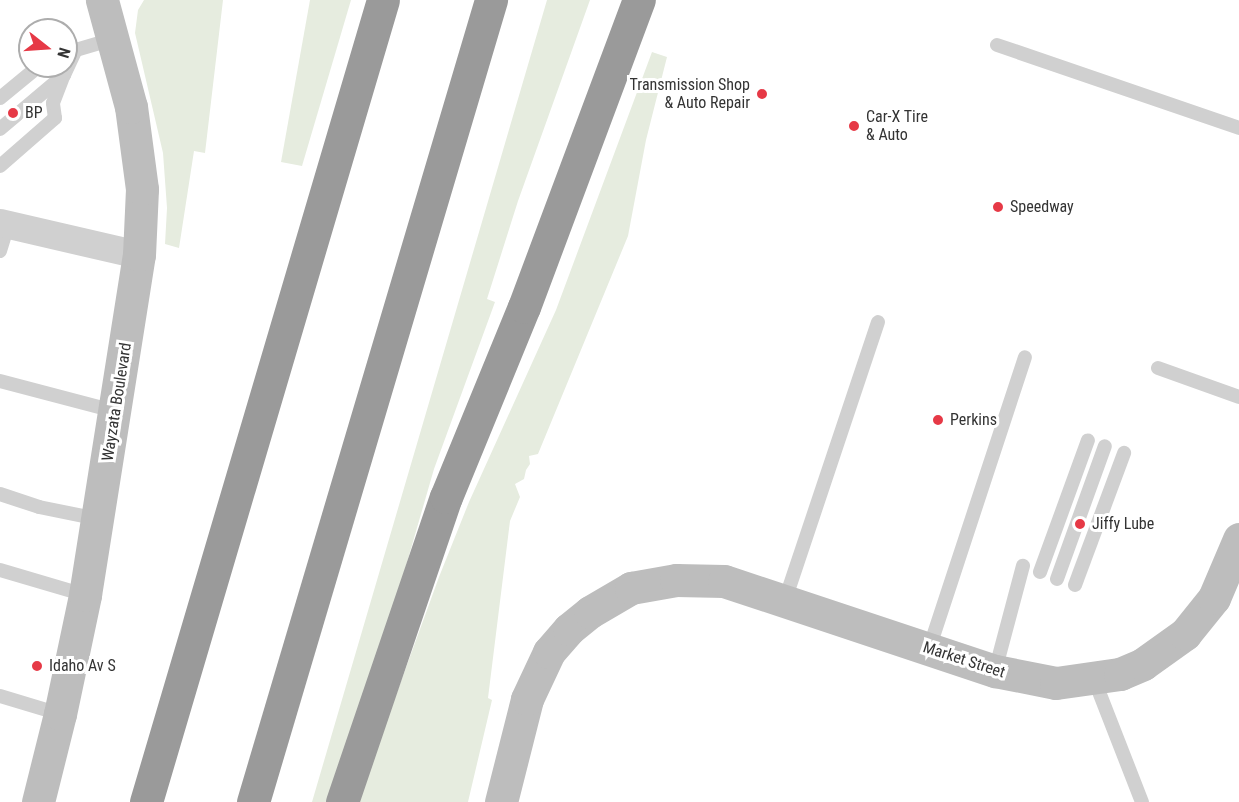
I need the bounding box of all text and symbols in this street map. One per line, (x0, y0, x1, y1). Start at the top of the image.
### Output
north arrow (18, 18, 78, 78)
text: N (53, 45, 74, 60)
place label: Transmission Shop & Auto Repair (630, 75, 750, 113)
marker: Transmission Shop & Auto Repair (755, 87, 769, 101)
place label: BP (25, 103, 43, 123)
marker: BP (6, 106, 20, 120)
place label: Car-X Tire & Auto (866, 107, 928, 145)
marker: Car-X Tire & Auto (847, 119, 861, 133)
place label: Speedway (1010, 197, 1074, 217)
marker: Speedway (991, 200, 1005, 214)
street label: Wayzata Boulevard (98, 341, 136, 463)
place label: Perkins (950, 410, 997, 430)
marker: Perkins (931, 413, 945, 427)
place label: Jiffy Lube (1092, 514, 1154, 534)
marker: Jiffy Lube (1073, 517, 1087, 531)
street label: Market Street (921, 638, 1007, 682)
place label: Idaho Av S (49, 656, 116, 676)
marker: Idaho Av S (30, 659, 44, 673)

